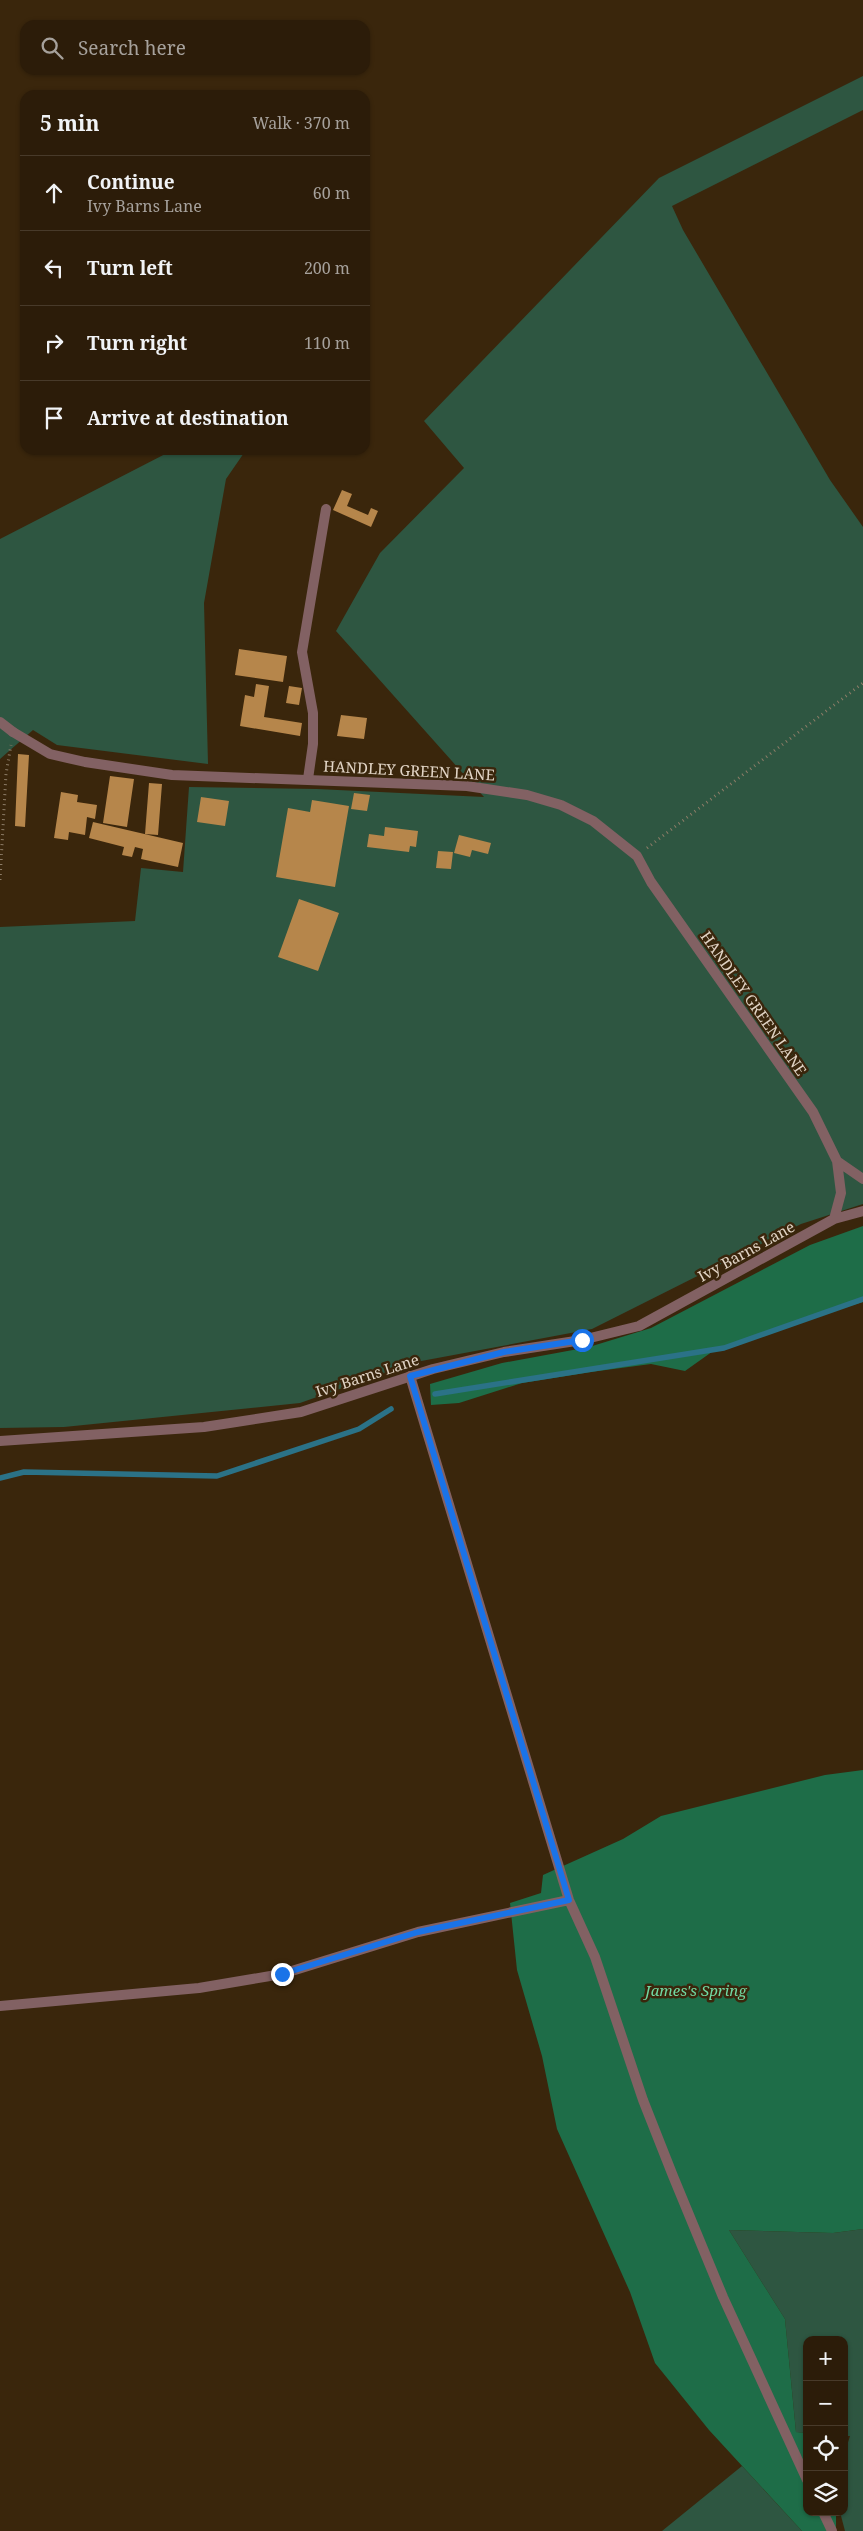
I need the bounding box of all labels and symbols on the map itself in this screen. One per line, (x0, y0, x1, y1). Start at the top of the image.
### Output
street label: HANDLEY GREEN LANE (323, 756, 495, 784)
street label: HANDLEY GREEN LANE (697, 927, 811, 1079)
street label: Ivy Barns Lane (694, 1216, 798, 1286)
route start (571, 1329, 594, 1352)
street label: Ivy Barns Lane (313, 1349, 421, 1401)
route end (271, 1963, 294, 1986)
park label: James's Spring (642, 1980, 747, 2000)

